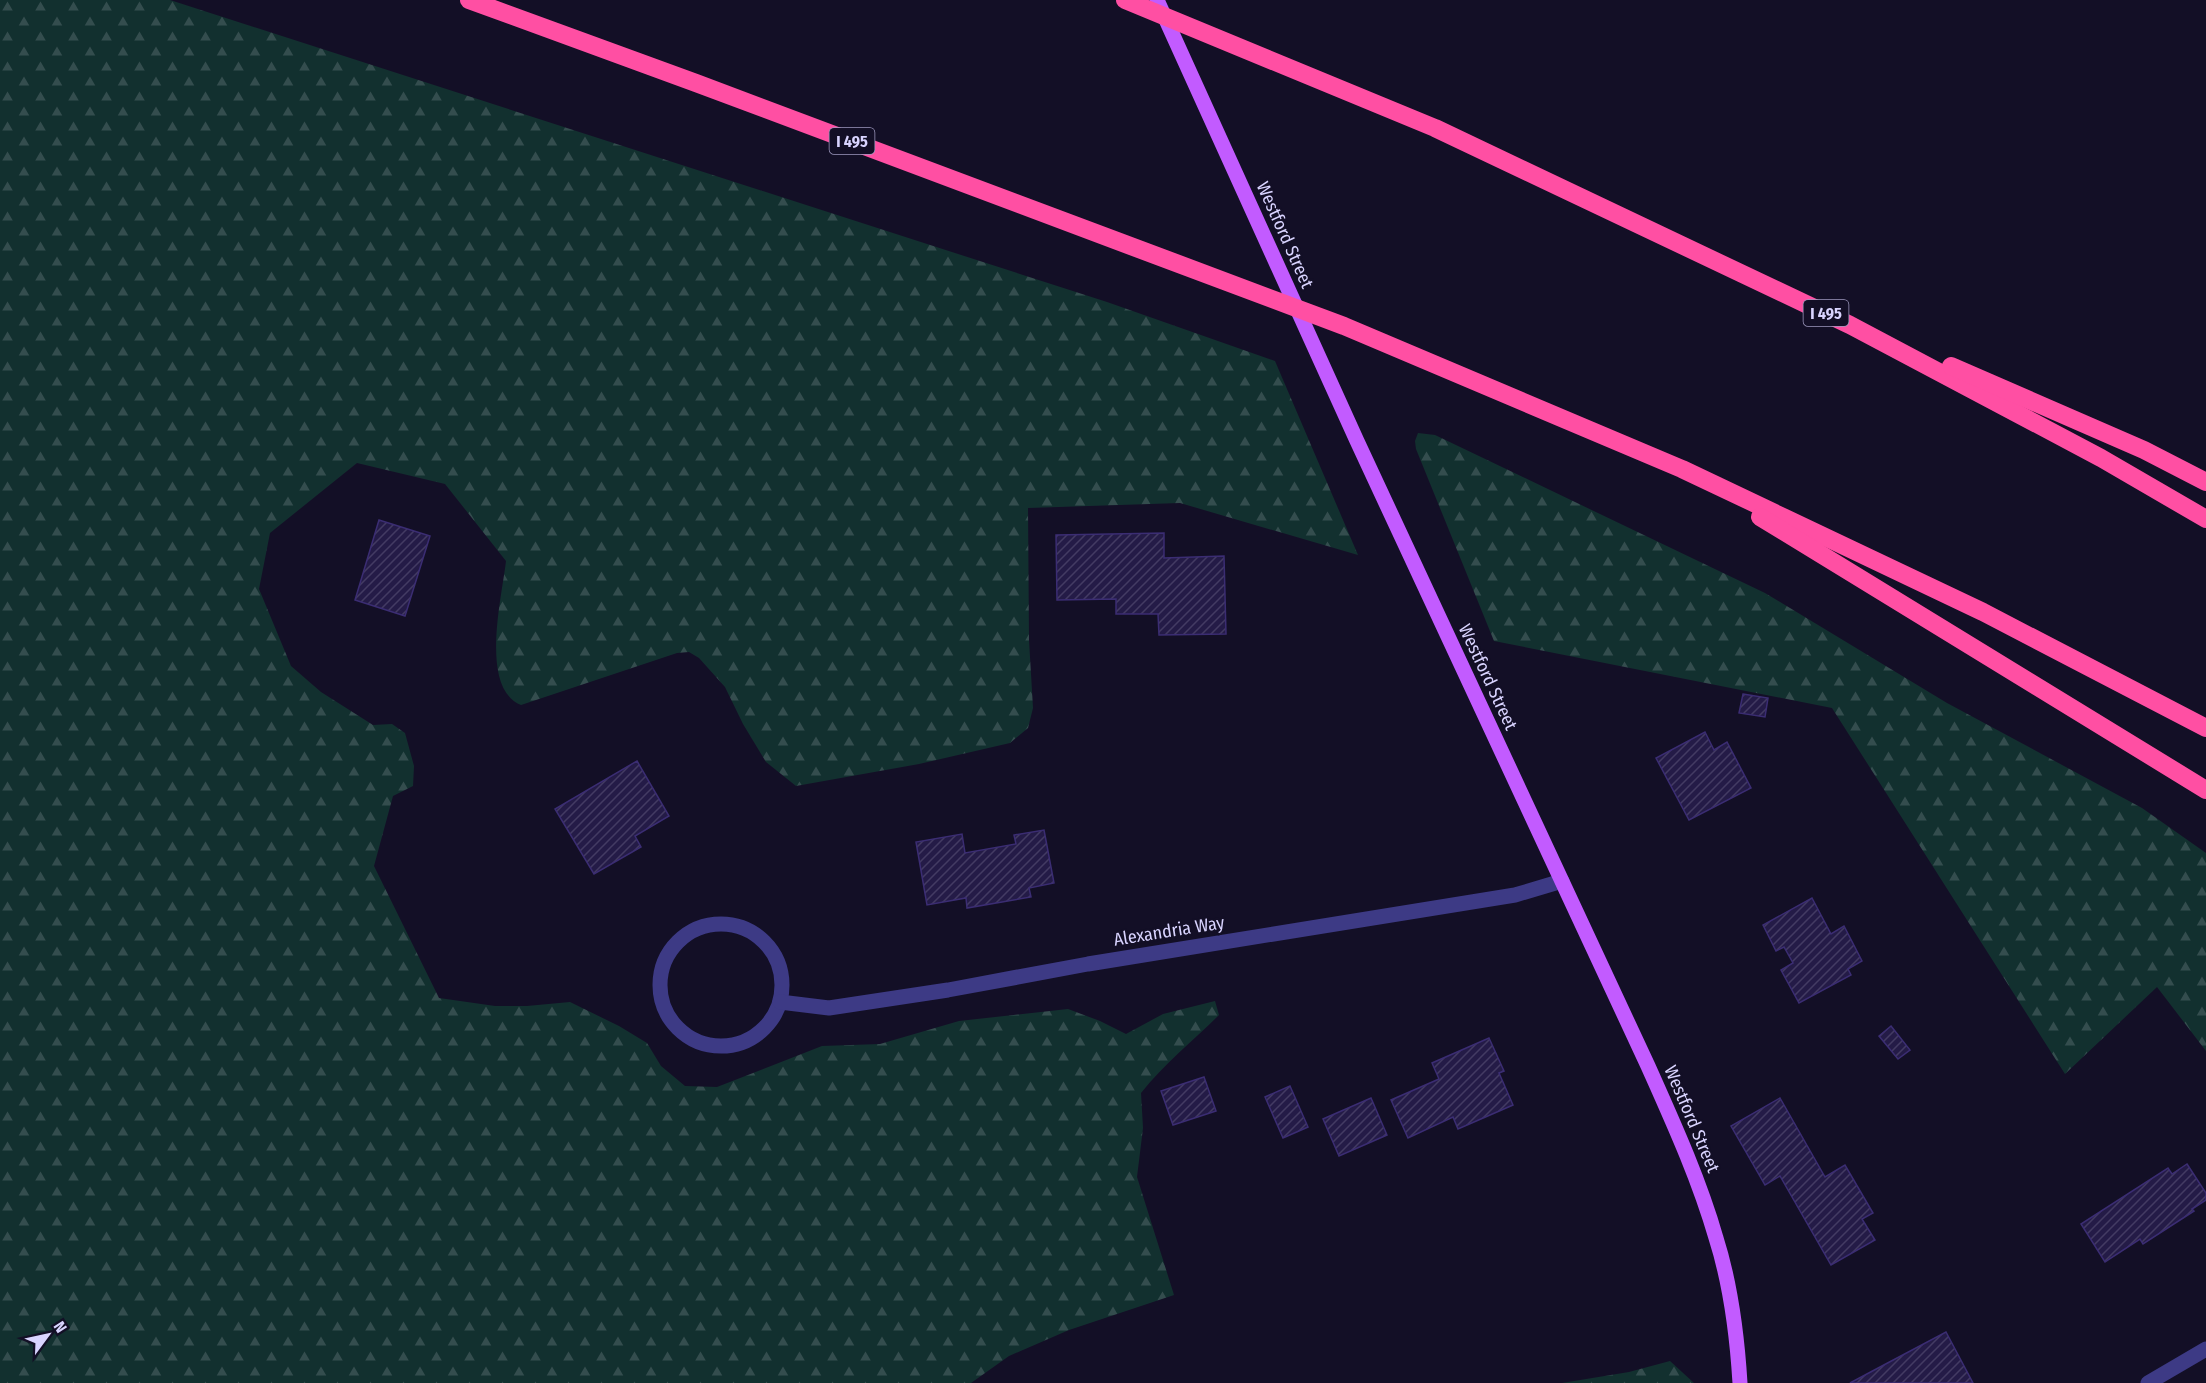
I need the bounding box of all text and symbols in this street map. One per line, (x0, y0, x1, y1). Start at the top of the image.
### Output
road number: I 495 (830, 128, 874, 154)
street label: Westford Street (1252, 178, 1318, 292)
road number: I 495 (1804, 300, 1848, 326)
street label: Westford Street (1454, 620, 1522, 734)
street label: Alexandria Way (1112, 911, 1226, 951)
street label: Westford Street (1660, 1062, 1725, 1176)
north arrow (18, 1305, 78, 1365)
text: N (50, 1318, 71, 1336)

